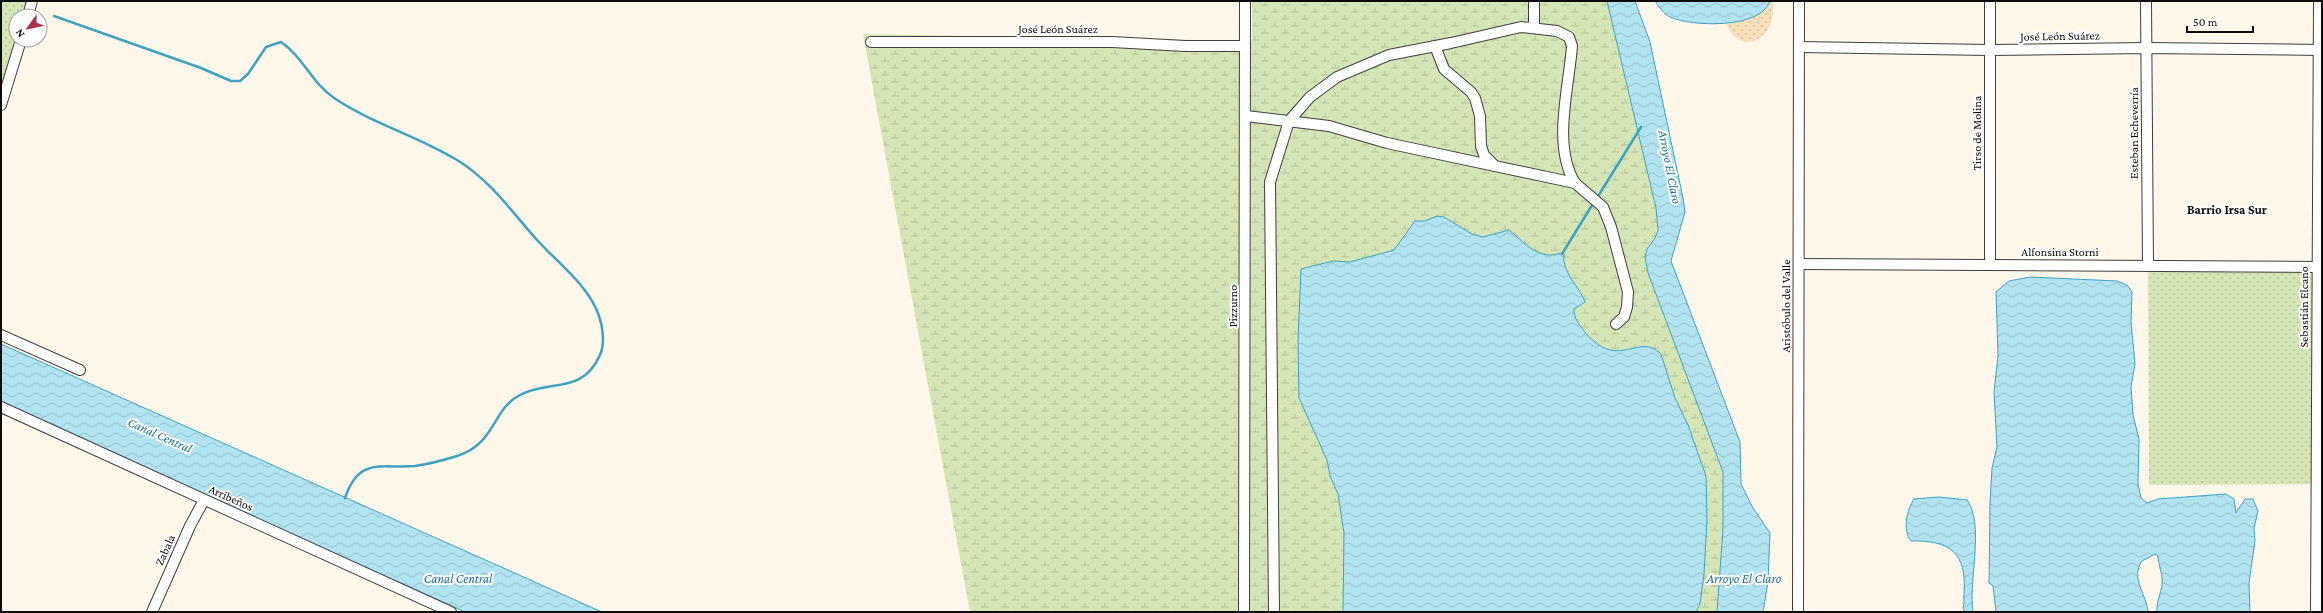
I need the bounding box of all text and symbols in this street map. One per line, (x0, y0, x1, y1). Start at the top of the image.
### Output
north arrow (8, 8, 48, 48)
scale bar (2187, 8, 2253, 34)
text: 50 m (2193, 15, 2218, 29)
street label: José León Suárez (1017, 22, 1098, 36)
text: N (12, 27, 27, 40)
street label: José León Suárez (2019, 28, 2100, 44)
street label: Esteban Echeverría (2127, 87, 2141, 179)
street label: Tirso de Molina (1970, 95, 1984, 170)
water label: Arroyo El Claro (1655, 128, 1685, 206)
district label: Barrio Irsa Sur (2187, 202, 2268, 217)
street label: Alfonsina Storni (2021, 245, 2099, 259)
street label: Aristóbulo del Valle (1779, 259, 1793, 353)
street label: Sebastián Elcano (2297, 266, 2311, 348)
street label: Pizzurno (1226, 285, 1240, 327)
water label: Canal Central (126, 414, 195, 456)
street label: Arribeños (207, 482, 256, 514)
street label: Zabala (152, 532, 178, 568)
water label: Canal Central (424, 571, 493, 586)
water label: Arroyo El Claro (1706, 571, 1782, 586)

